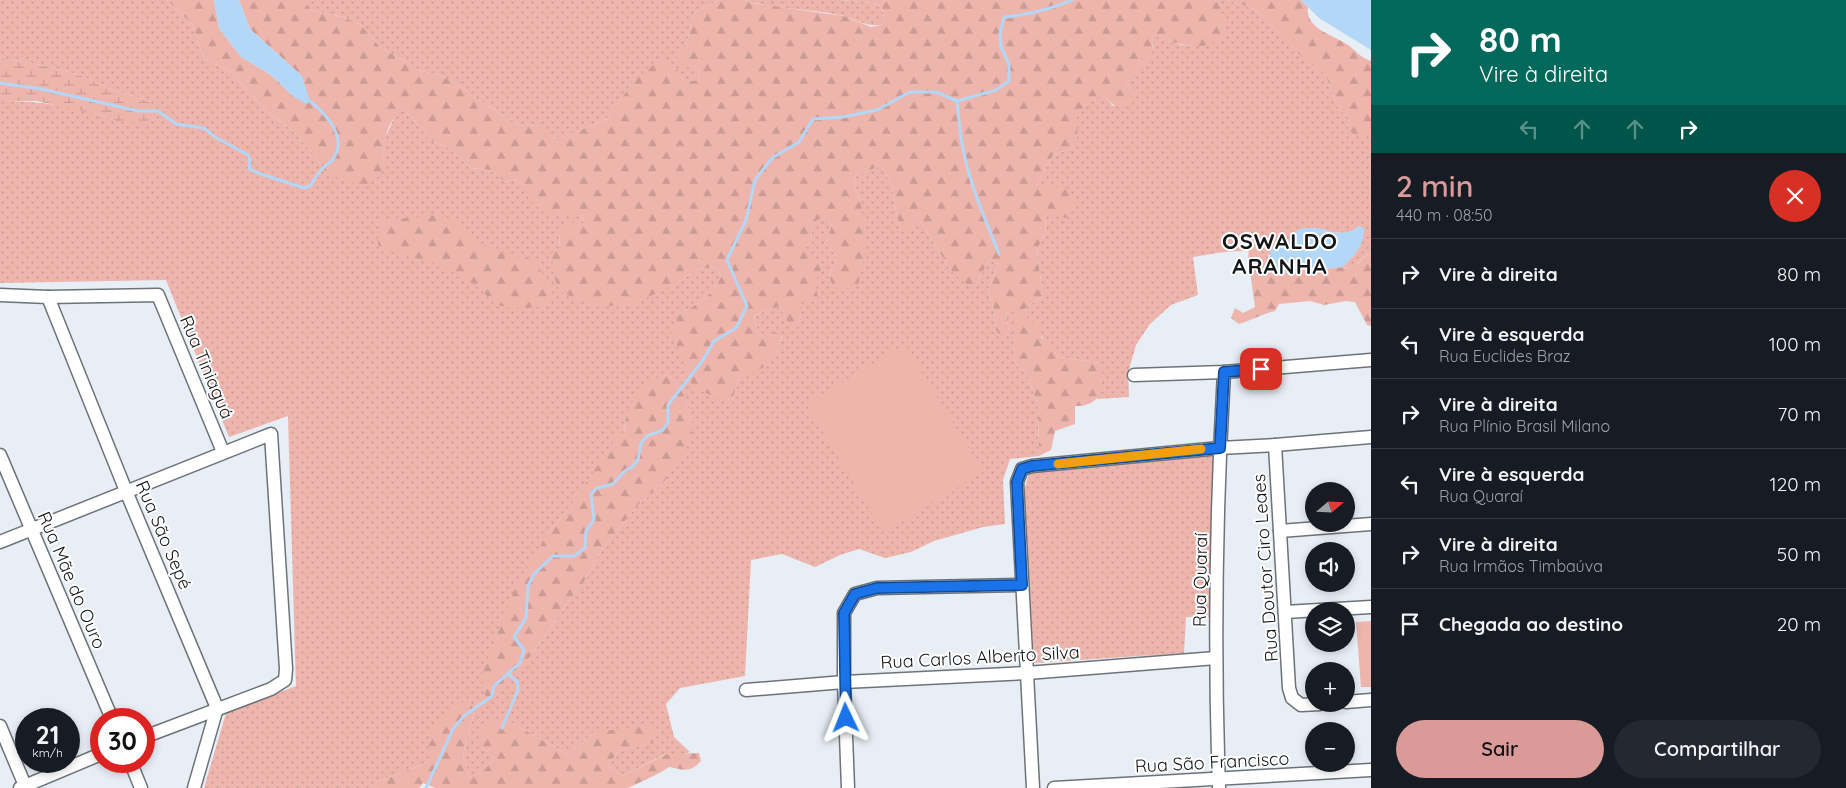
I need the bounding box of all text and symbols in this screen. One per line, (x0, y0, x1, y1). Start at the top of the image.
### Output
text: 80 m (1479, 17, 1562, 61)
icon: right (1396, 20, 1461, 85)
text: Vire à direita (1479, 60, 1608, 88)
icon: left (1515, 115, 1543, 143)
icon: ahead (1568, 115, 1596, 143)
icon: ahead (1621, 115, 1649, 143)
icon: right (1674, 115, 1702, 143)
text: 2 min (1396, 167, 1473, 205)
button: close (1769, 170, 1821, 222)
text: 440 m · 08:50 (1396, 205, 1493, 225)
district label: OSWALDO ARANHA (1222, 227, 1338, 280)
icon: right (1396, 260, 1424, 288)
text: Vire à direita (1439, 262, 1558, 286)
text: 80 m (1777, 262, 1821, 286)
street label: Rua Tiniaguá (175, 312, 239, 422)
text: Vire à esquerda (1439, 322, 1584, 346)
icon: left (1396, 330, 1424, 358)
text: 100 m (1769, 332, 1821, 356)
text: Rua Euclides Braz (1439, 346, 1571, 366)
pin (1240, 348, 1282, 390)
icon: arrive (1247, 355, 1275, 383)
text: Vire à direita (1439, 392, 1558, 416)
icon: right (1396, 400, 1424, 428)
text: 70 m (1777, 402, 1821, 426)
text: Rua Plínio Brasil Milano (1439, 416, 1610, 436)
text: Vire à esquerda (1439, 462, 1584, 486)
icon: left (1396, 470, 1424, 498)
text: 120 m (1770, 472, 1821, 496)
street label: Rua Doutor Ciro Leaes (1247, 473, 1283, 663)
street label: Rua São Sepé (131, 477, 197, 593)
north arrow (1305, 482, 1355, 532)
map controls (1305, 482, 1355, 772)
text: Rua Quaraí (1439, 486, 1523, 506)
street label: Rua Mãe do Ouro (33, 508, 111, 652)
street label: Rua Quaraí (1188, 532, 1212, 627)
text: Vire à direita (1439, 532, 1558, 556)
icon: right (1396, 540, 1424, 568)
button: sound (1305, 542, 1355, 592)
text: 50 m (1777, 542, 1821, 566)
text: Rua Irmãos Timbaúva (1439, 556, 1603, 576)
button: layers (1305, 602, 1355, 652)
icon: arrive (1396, 610, 1424, 638)
text: Chegada ao destino (1439, 612, 1623, 636)
text: 20 m (1777, 612, 1821, 636)
street label: Rua Carlos Alberto Silva (880, 640, 1080, 674)
button: + (1305, 662, 1355, 712)
position arrow (819, 691, 871, 743)
speed limit sign: 30 (90, 708, 155, 773)
text: 21 (36, 719, 59, 750)
button: Sair (1396, 720, 1604, 778)
button: Compartilhar (1614, 720, 1821, 778)
button: − (1305, 722, 1355, 772)
text: km/h (32, 745, 63, 760)
street label: Rua São Francisco (1134, 746, 1290, 778)

